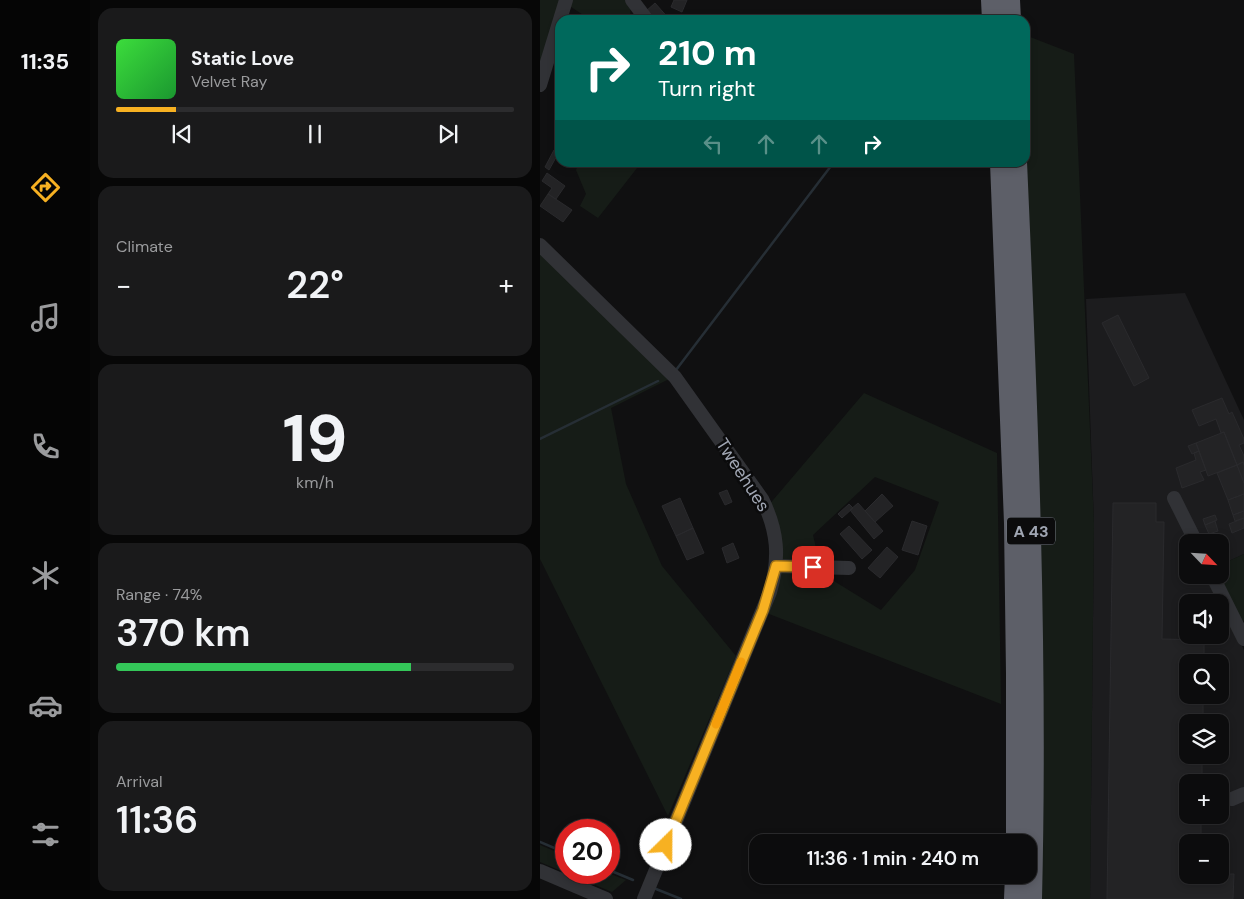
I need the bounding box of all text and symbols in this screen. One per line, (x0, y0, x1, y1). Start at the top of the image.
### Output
text: 210 m (658, 30, 757, 76)
icon: right (575, 35, 640, 100)
text: Static Love (191, 46, 294, 71)
text: 11:35 (21, 47, 69, 76)
text: Velvet Ray (191, 71, 267, 92)
text: Turn right (658, 74, 755, 103)
icon: previous (168, 120, 196, 148)
icon: pause (301, 120, 329, 148)
icon: next (434, 120, 462, 148)
icon: left (699, 130, 727, 158)
icon: ahead (752, 130, 780, 158)
icon: ahead (805, 130, 833, 158)
icon: right (858, 130, 886, 158)
icon: directions (28, 170, 63, 205)
text: Climate (116, 236, 173, 257)
text: 22° (286, 260, 344, 310)
text: − (116, 267, 131, 304)
text: + (499, 267, 514, 304)
icon: music (28, 300, 63, 335)
text: 19 (283, 397, 347, 481)
icon: phone (28, 429, 63, 464)
street label: Tweehues (710, 434, 776, 516)
text: km/h (296, 472, 334, 493)
road number: A 43 (1007, 518, 1055, 544)
north arrow (1179, 534, 1229, 584)
map controls (1179, 534, 1229, 884)
pin (792, 546, 834, 588)
icon: arrive (799, 553, 827, 581)
icon: climate (28, 558, 63, 593)
text: Range · 74% (116, 584, 202, 605)
button: sound (1179, 594, 1229, 644)
text: 370 km (116, 608, 251, 658)
button: search (1179, 654, 1229, 704)
icon: car (28, 688, 63, 723)
button: layers (1179, 714, 1229, 764)
text: Arrival (116, 771, 163, 792)
button: + (1179, 774, 1229, 824)
text: 11:36 (116, 795, 198, 845)
icon: filters (28, 817, 63, 852)
position arrow (639, 818, 691, 870)
speed limit sign: 20 (555, 819, 620, 884)
button: − (1179, 834, 1229, 884)
text: 11:36 · 1 min · 240 m (807, 846, 979, 871)

